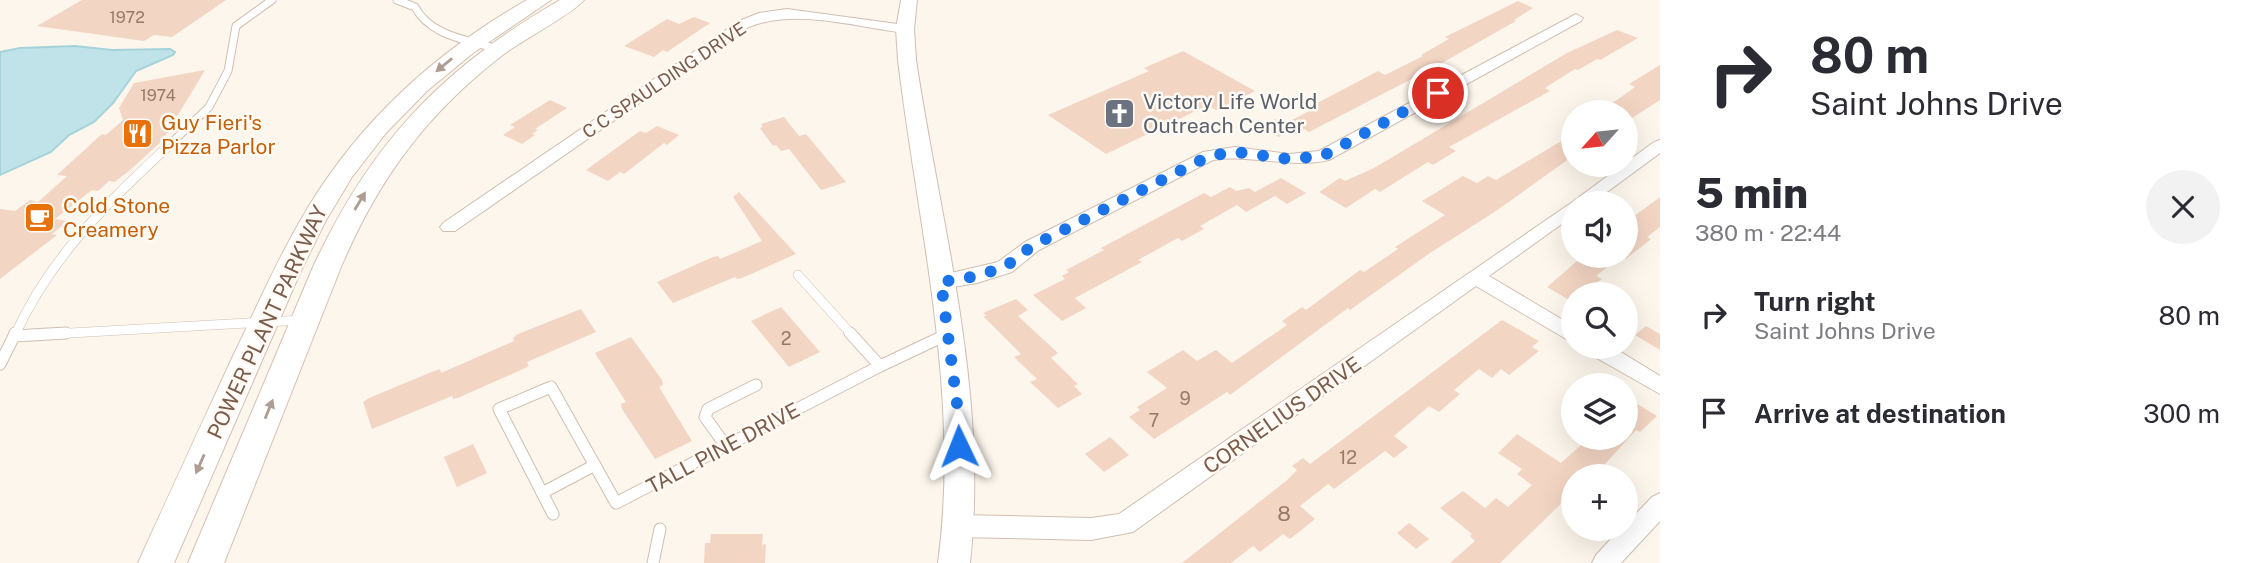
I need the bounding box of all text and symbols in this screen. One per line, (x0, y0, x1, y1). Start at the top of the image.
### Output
house number: 1972 (109, 8, 145, 27)
street label: C C SPAULDING DRIVE (578, 17, 750, 143)
text: 80 m (1810, 26, 1929, 84)
icon: right (1695, 28, 1786, 119)
one-way arrow (435, 58, 453, 73)
pin (1408, 63, 1468, 123)
icon: arrive (1419, 74, 1457, 112)
text: Saint Johns Drive (1810, 85, 2063, 122)
house number: 1974 (140, 86, 176, 105)
place label: Victory Life World Outreach Center (1143, 89, 1317, 138)
church icon: Victory Life World Outreach Center (1103, 96, 1137, 130)
north arrow (1561, 100, 1638, 177)
map controls (1561, 100, 1638, 541)
place label: Guy Fieri's Pizza Parlor (161, 110, 276, 159)
restaurant icon: Guy Fieri's Pizza Parlor (121, 117, 155, 151)
text: 5 min (1695, 168, 1808, 217)
button: close (2146, 170, 2220, 244)
one-way arrow (354, 191, 366, 210)
button: sound (1561, 191, 1638, 268)
place label: Cold Stone Creamery (63, 193, 170, 242)
cafe icon: Cold Stone Creamery (23, 200, 57, 234)
street label: POWER PLANT PARKWAY (202, 201, 332, 443)
text: 380 m · 22:44 (1695, 219, 1841, 246)
button: search (1561, 282, 1638, 359)
text: Turn right (1754, 286, 1876, 317)
icon: right (1695, 296, 1733, 334)
text: 80 m (2159, 300, 2220, 331)
text: Saint Johns Drive (1754, 317, 1936, 344)
house number: 2 (781, 328, 791, 349)
street label: CORNELIUS DRIVE (1198, 351, 1366, 479)
button: layers (1561, 373, 1638, 450)
house number: 9 (1179, 388, 1191, 409)
icon: arrive (1695, 394, 1733, 432)
street label: TALL PINE DRIVE (642, 397, 804, 499)
one-way arrow (263, 398, 274, 419)
text: Arrive at destination (1754, 398, 2006, 429)
text: 300 m (2143, 398, 2220, 429)
position arrow (922, 409, 996, 483)
house number: 7 (1149, 410, 1159, 431)
house number: 12 (1339, 447, 1357, 468)
one-way arrow (194, 454, 206, 474)
button: + (1561, 464, 1638, 541)
house number: 8 (1277, 501, 1291, 526)

